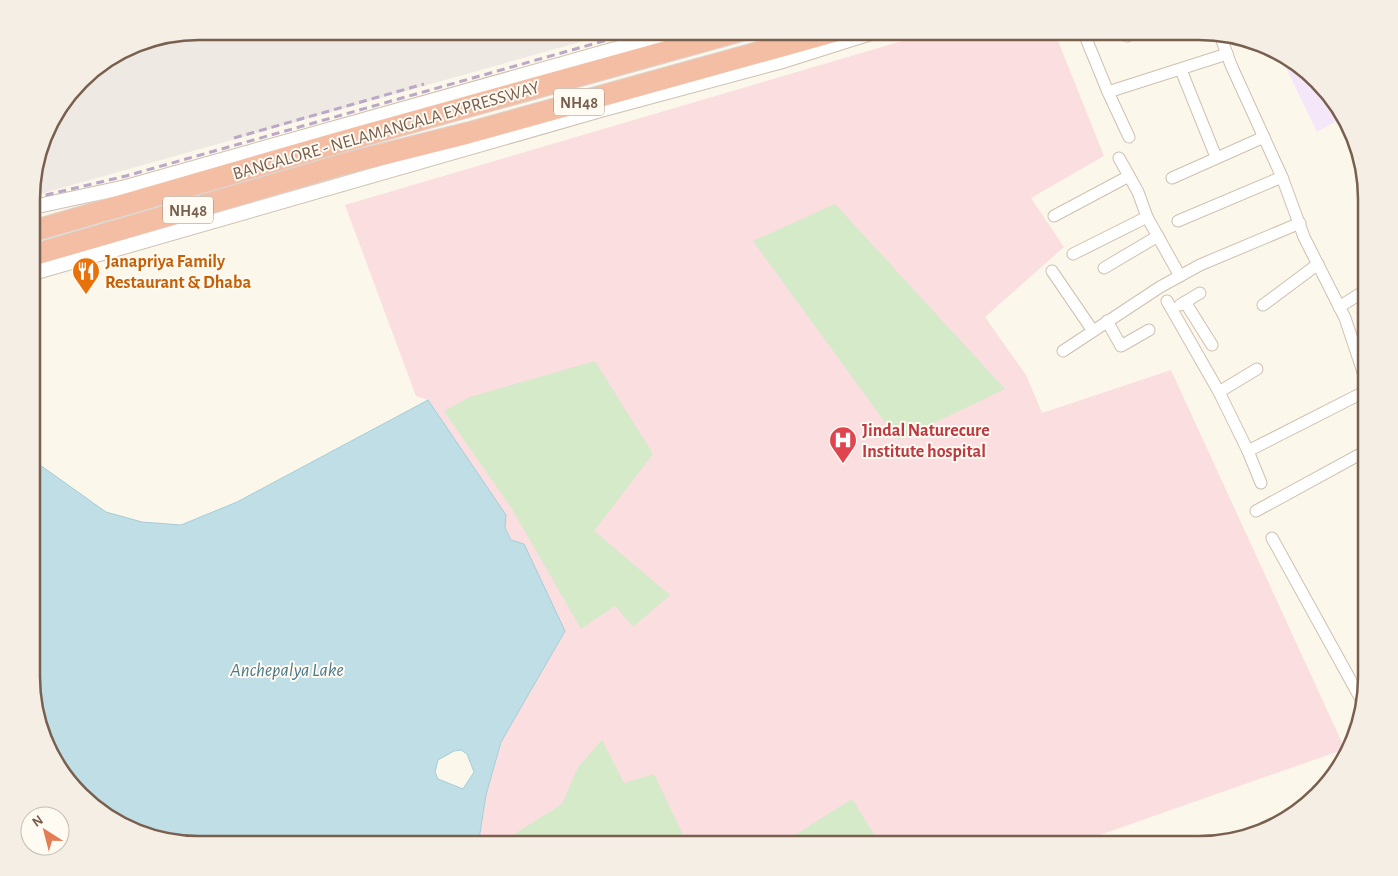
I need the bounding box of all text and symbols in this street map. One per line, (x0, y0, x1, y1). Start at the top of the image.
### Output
street label: BANGALORE - NELAMANGALA EXPRESSWAY (231, 78, 542, 183)
road number: NH48 (554, 88, 604, 115)
road number: NH48 (163, 196, 213, 224)
place label: Janapriya Family Restaurant & Dhaba (105, 253, 251, 292)
restaurant icon: Janapriya Family Restaurant & Dhaba (71, 256, 101, 295)
place label: Jindal Naturecure Institute hospital (862, 422, 990, 461)
hospital icon: Jindal Naturecure Institute hospital (828, 425, 858, 464)
water label: Anchepalya Lake (229, 661, 344, 680)
north arrow (20, 806, 70, 856)
text: N (30, 813, 46, 830)

